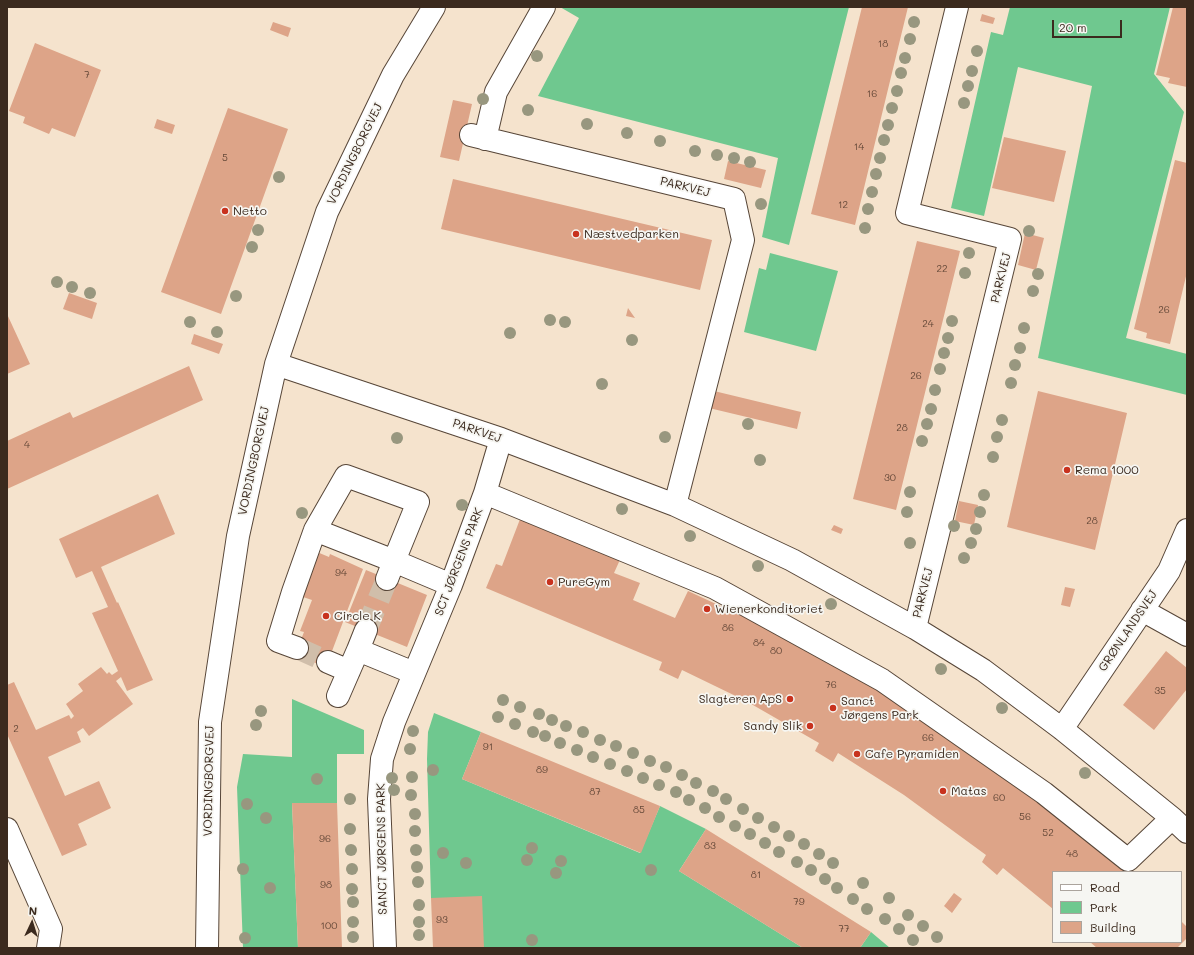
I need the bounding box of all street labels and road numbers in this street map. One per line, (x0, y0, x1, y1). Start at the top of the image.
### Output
street label: VORDINGBORGVEJ (324, 101, 386, 207)
street label: PARKVEJ (659, 174, 711, 200)
street label: PARKVEJ (988, 252, 1014, 304)
street label: VORDINGBORGVEJ (235, 405, 273, 517)
street label: PARKVEJ (451, 416, 503, 446)
street label: SCT JØRGENS PARK (432, 506, 486, 618)
street label: PARKVEJ (910, 567, 936, 619)
street label: GRØNLANDSVEJ (1096, 588, 1160, 674)
street label: VORDINGBORGVEJ (201, 725, 217, 837)
street label: SANCT JØRGENS PARK (374, 783, 390, 915)

